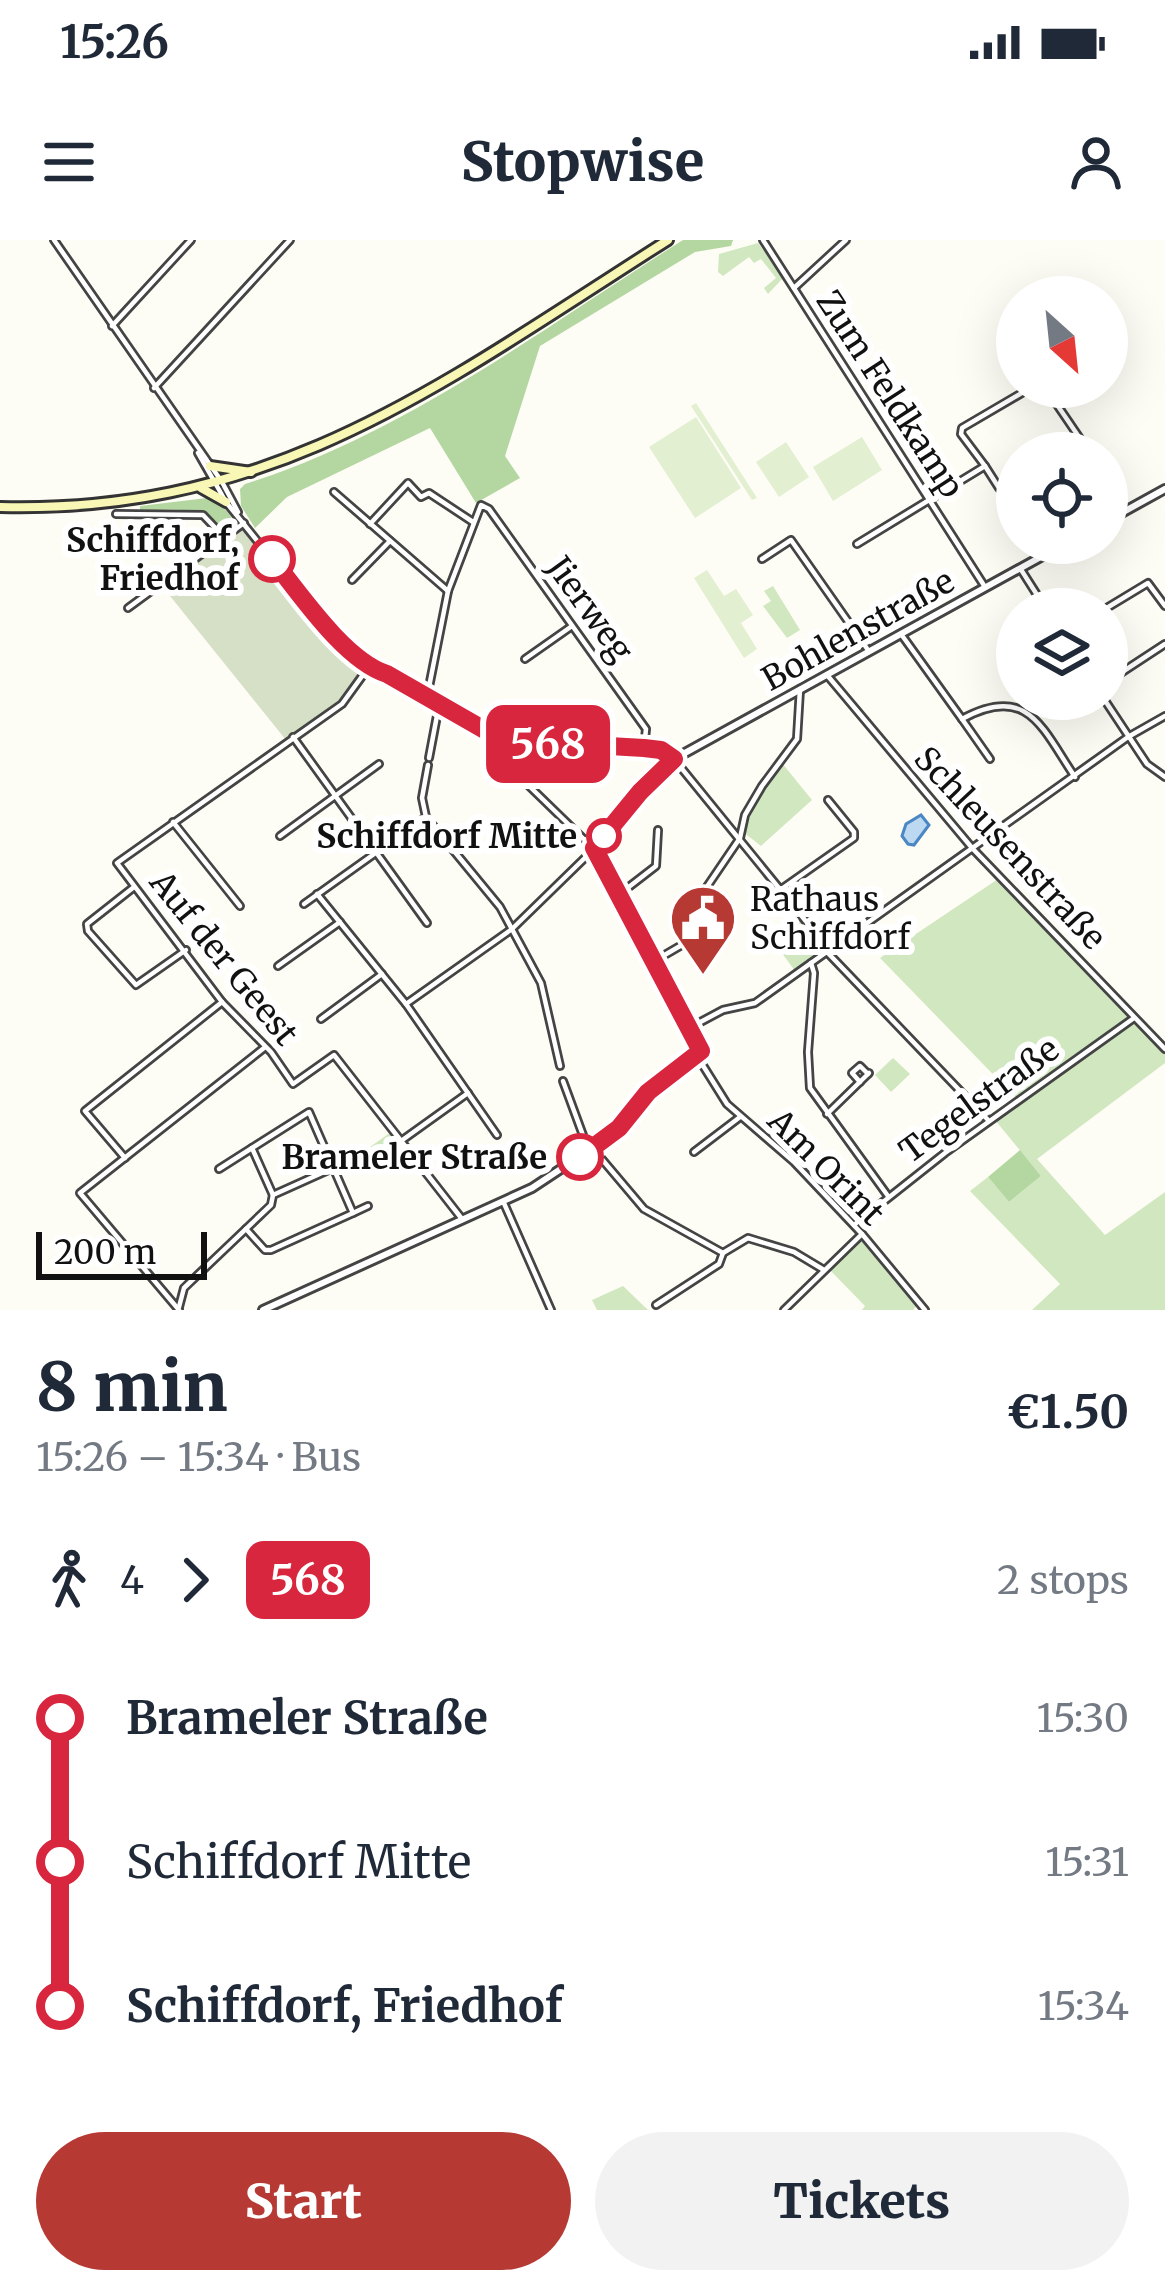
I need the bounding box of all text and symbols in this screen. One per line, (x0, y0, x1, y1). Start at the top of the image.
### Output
text: 15:26 (60, 14, 169, 70)
text: Stopwise (461, 128, 704, 196)
icon: menu (36, 129, 102, 195)
icon: person (1063, 129, 1129, 195)
north arrow (996, 276, 1128, 408)
map controls (996, 276, 1128, 720)
street label: Zum Feldkamp (808, 283, 972, 505)
button: locate (996, 432, 1128, 564)
place label: Schiffdorf, Friedhof (66, 520, 241, 599)
marker: Schiffdorf, Friedhof (250, 537, 294, 581)
street label: Jierweg (538, 548, 642, 670)
street label: Bohlenstraße (755, 560, 961, 700)
button: layers (996, 588, 1128, 720)
line badge: 568 (479, 705, 617, 783)
text: 568 (510, 718, 586, 770)
street label: Schleusenstraße (906, 738, 1114, 958)
place label: Schiffdorf Mitte (316, 816, 577, 857)
marker: Schiffdorf Mitte (588, 820, 620, 852)
street label: Auf der Geest (141, 862, 307, 1054)
place label: Rathaus Schiffdorf (750, 879, 911, 958)
public building icon: Rathaus Schiffdorf (668, 883, 738, 977)
street label: Tegelstraße (891, 1028, 1067, 1172)
street label: Am Orint (759, 1100, 893, 1234)
marker: Brameler Straße (558, 1135, 602, 1179)
place label: Brameler Straße (282, 1137, 547, 1178)
scale bar (36, 1226, 207, 1279)
text: 200 m (54, 1232, 156, 1273)
text: 8 min (36, 1346, 228, 1429)
text: €1.50 (1007, 1384, 1129, 1440)
text: 15:26 – 15:34 · Bus (36, 1433, 361, 1482)
icon: walk (36, 1547, 102, 1613)
icon: forward (162, 1547, 228, 1613)
text: 568 (270, 1554, 346, 1606)
text: 4 (120, 1556, 144, 1605)
text: 2 stops (997, 1556, 1129, 1605)
text: Brameler Straße (126, 1690, 488, 1746)
text: 15:30 (1037, 1694, 1129, 1743)
text: Schiffdorf Mitte (126, 1834, 471, 1890)
text: 15:31 (1045, 1838, 1129, 1887)
text: Schiffdorf, Friedhof (126, 1978, 563, 2034)
text: 15:34 (1038, 1982, 1129, 2031)
button: Start (36, 2132, 571, 2270)
button: Tickets (595, 2132, 1129, 2270)

